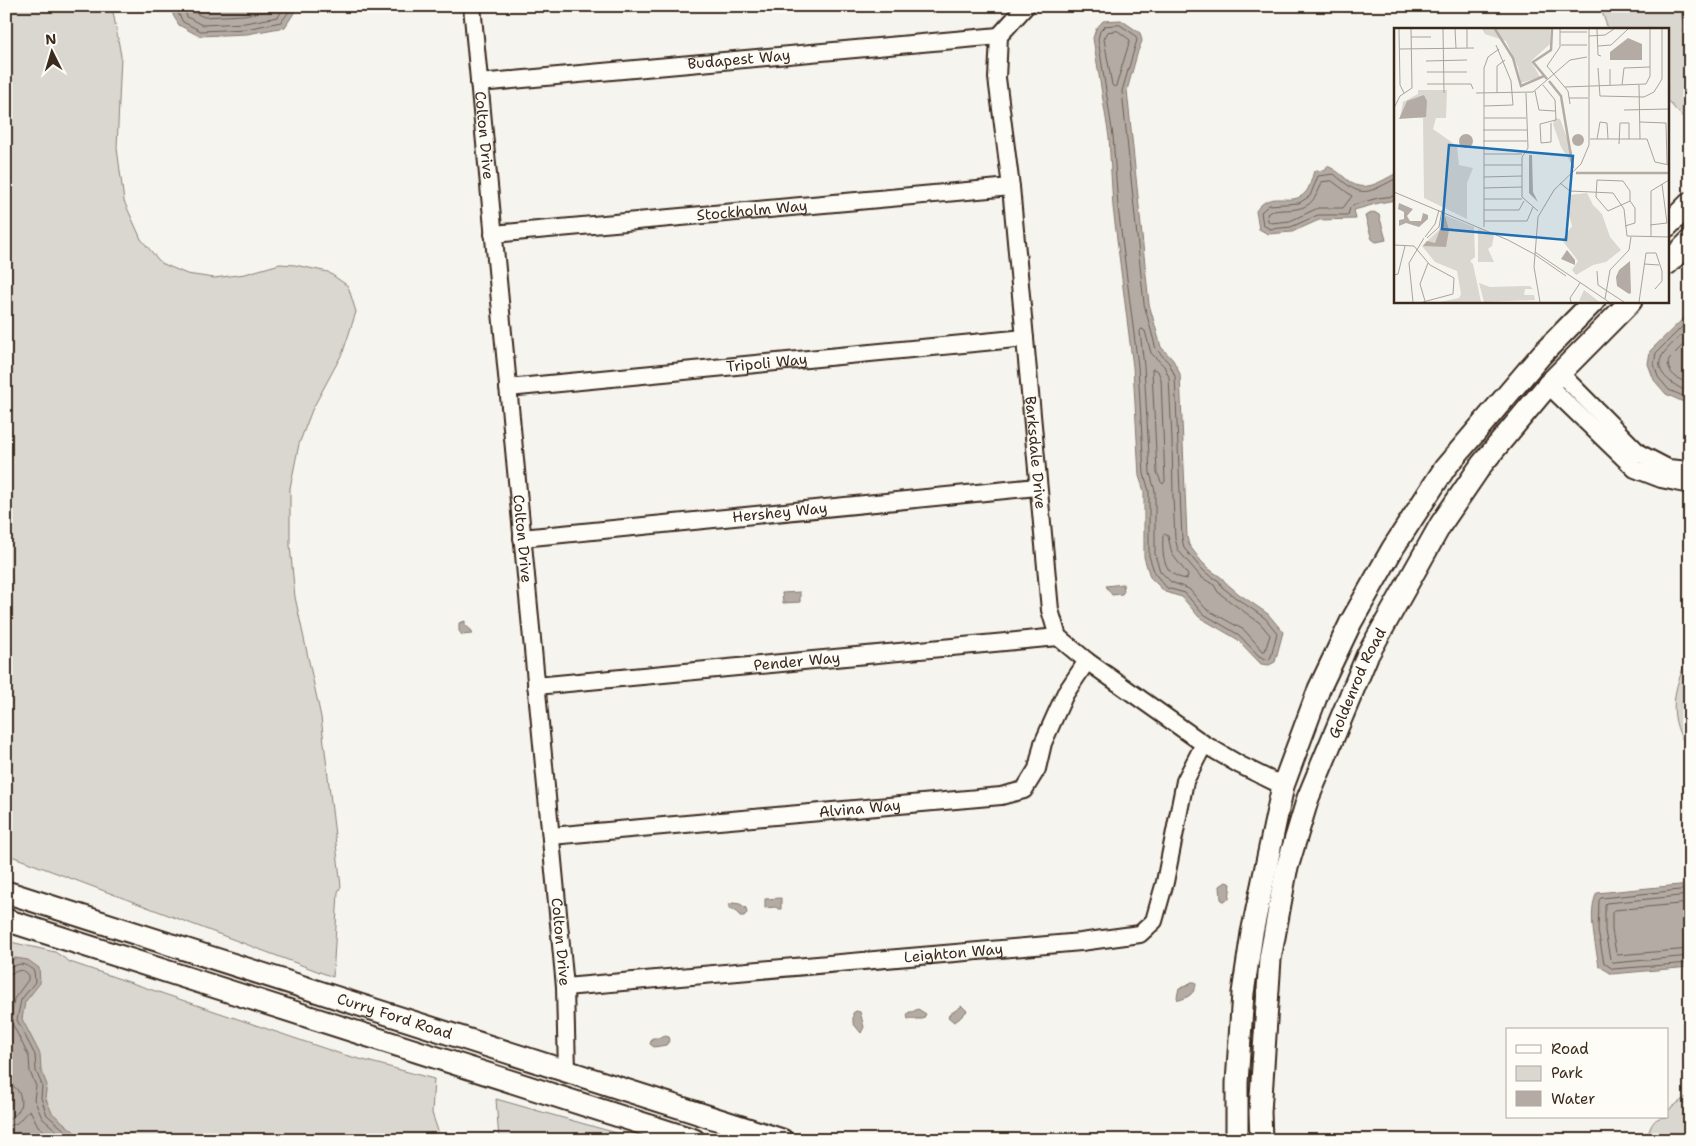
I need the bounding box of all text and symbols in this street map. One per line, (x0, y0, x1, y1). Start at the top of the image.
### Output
north arrow (28, 28, 78, 78)
inset map (1394, 28, 1668, 302)
text: N (45, 30, 57, 48)
street label: Budapest Way (687, 45, 791, 74)
street label: Colton Drive (470, 90, 498, 180)
street label: Stockholm Way (696, 196, 808, 225)
street label: Tripoli Way (725, 349, 808, 377)
street label: Barksdale Drive (1020, 395, 1051, 510)
street label: Colton Drive (508, 494, 537, 584)
street label: Hershey Way (731, 498, 828, 527)
street label: Goldenrod Road (1324, 624, 1391, 741)
street label: Pender Way (753, 647, 841, 676)
street label: Alvina Way (818, 795, 902, 822)
street label: Colton Drive (547, 897, 575, 987)
street label: Leighton Way (903, 939, 1004, 967)
street label: Curry Ford Road (334, 988, 455, 1044)
legend (1506, 1028, 1668, 1118)
text: Road (1551, 1039, 1589, 1059)
text: Park (1551, 1063, 1583, 1083)
text: Water (1551, 1089, 1595, 1109)

